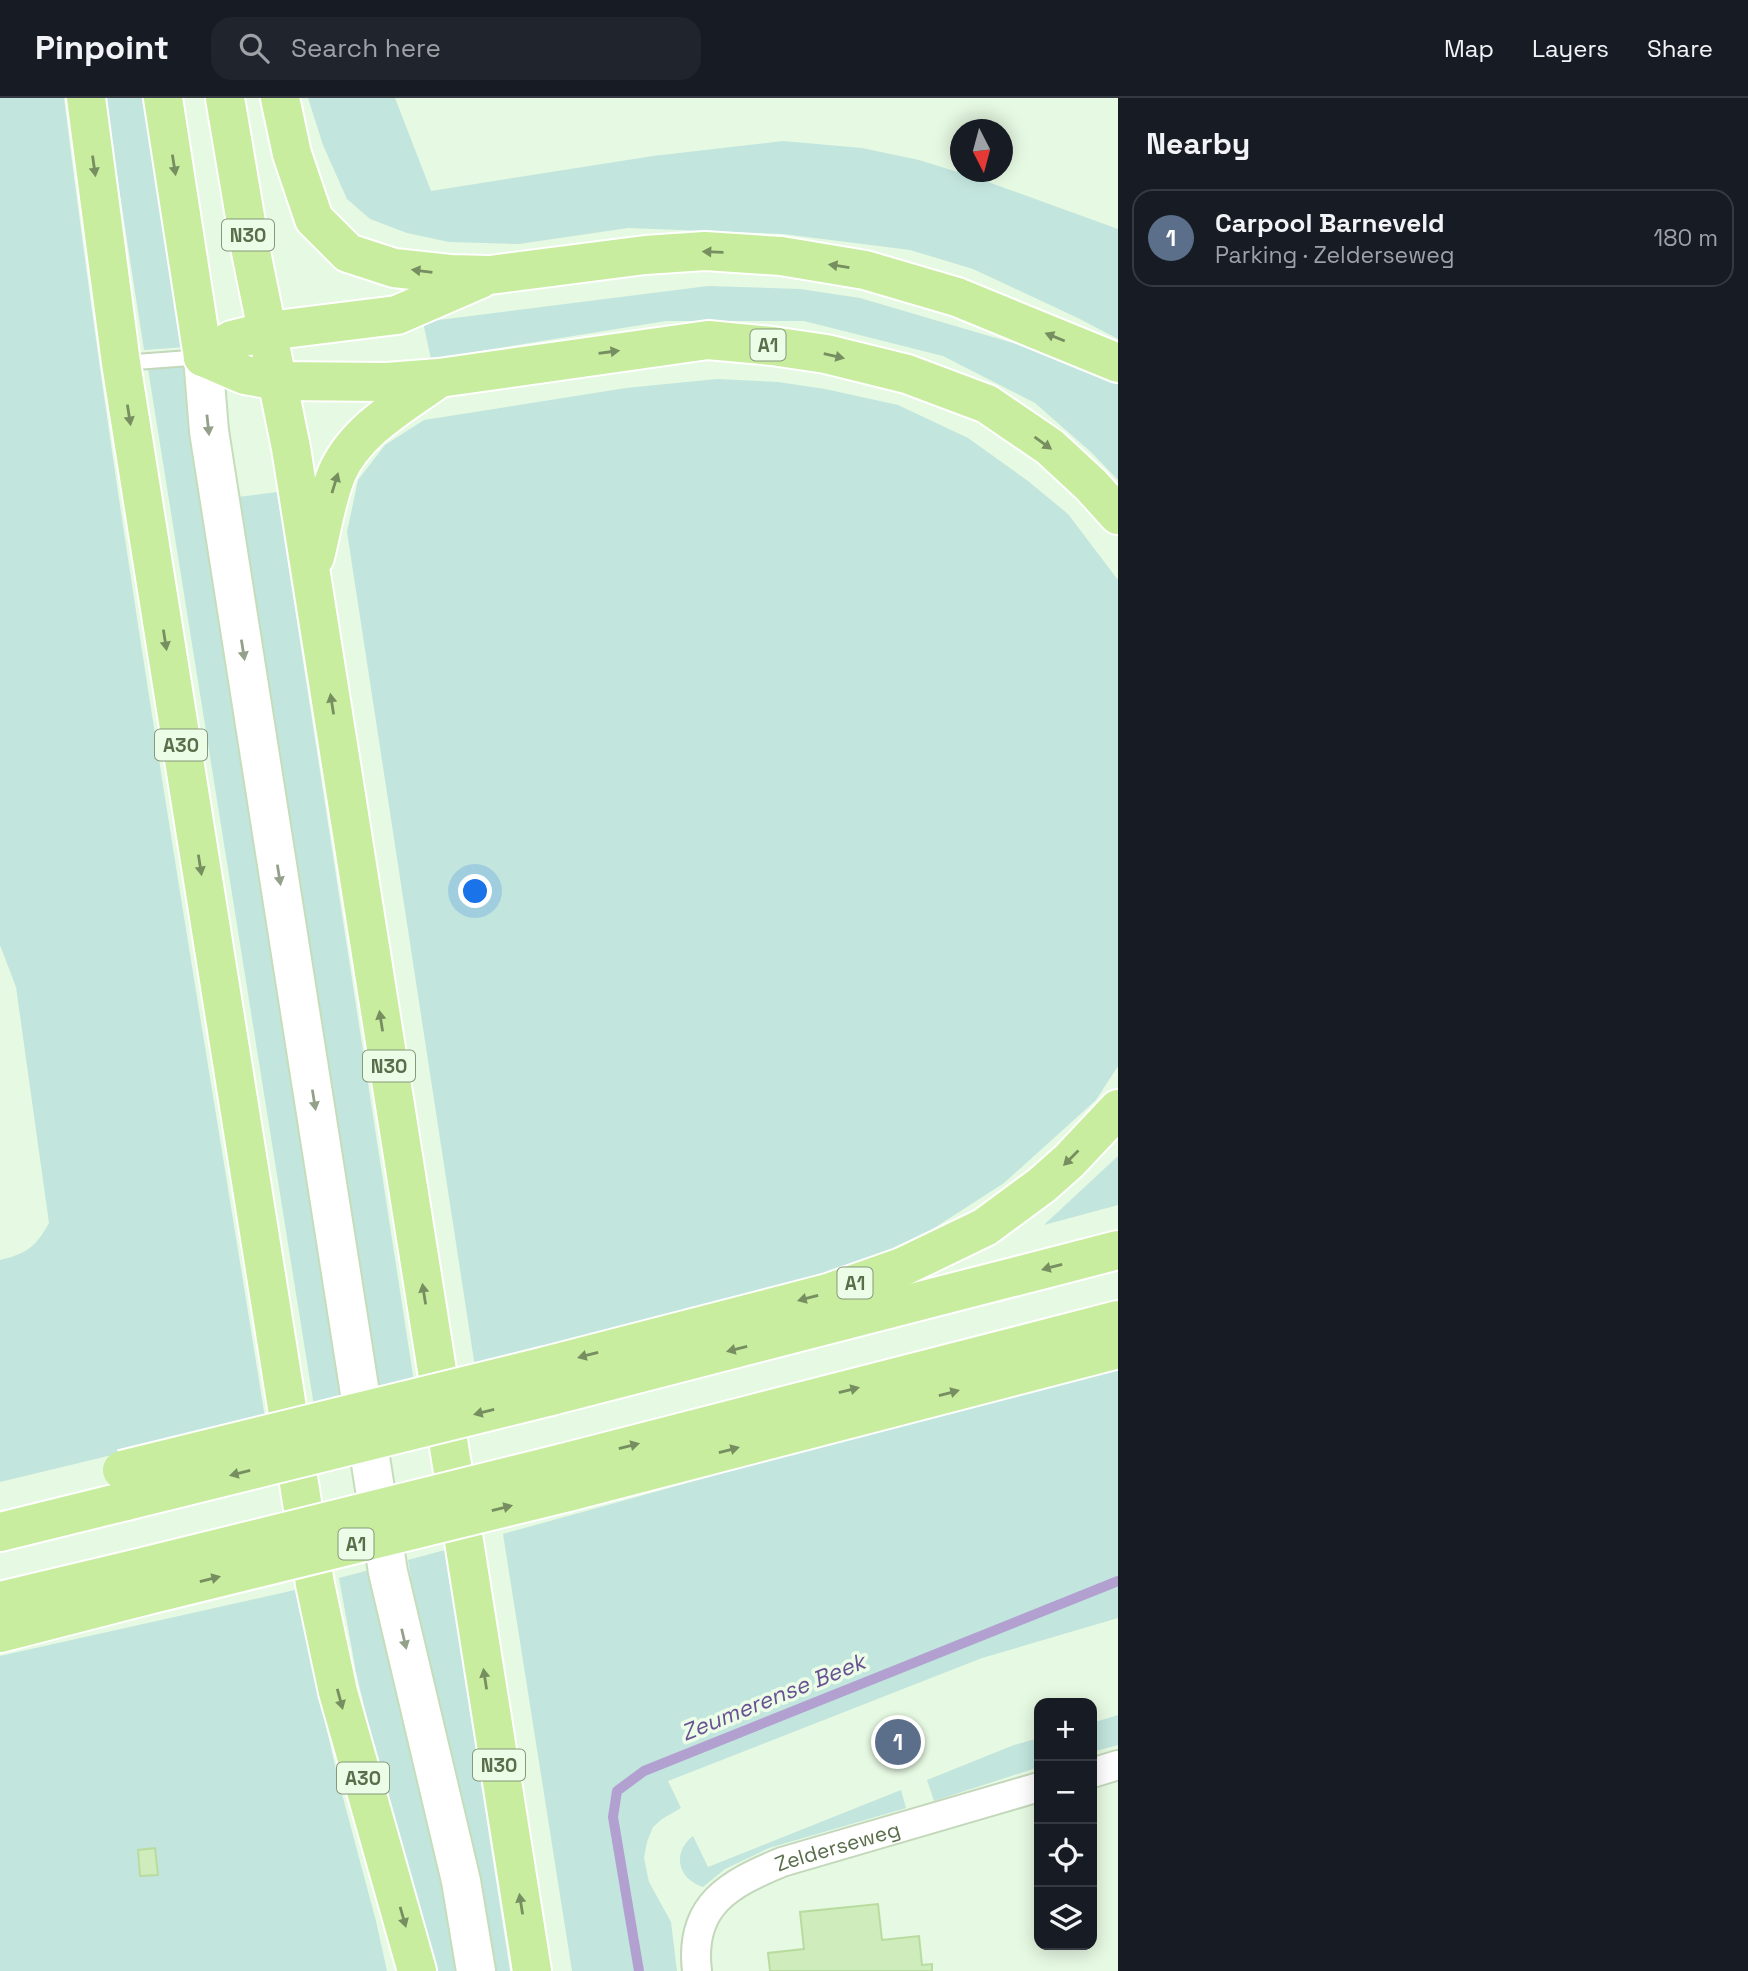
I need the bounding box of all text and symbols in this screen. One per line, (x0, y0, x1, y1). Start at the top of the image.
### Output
search box (211, 17, 701, 80)
text: Pinpoint (35, 27, 169, 69)
icon: search (235, 29, 273, 67)
text: Search here (291, 31, 441, 65)
text: Map (1444, 33, 1494, 64)
text: Layers (1532, 33, 1609, 64)
text: Share (1647, 33, 1713, 64)
north arrow (950, 119, 1013, 182)
text: Nearby (1146, 124, 1250, 163)
one-way arrow (169, 154, 180, 176)
one-way arrow (89, 155, 100, 177)
text: Carpool Barneveld (1215, 206, 1445, 240)
road number: N30 (222, 220, 274, 251)
text: 1 (1166, 223, 1176, 253)
text: 180 m (1654, 223, 1718, 253)
text: Parking · Zelderseweg (1215, 240, 1455, 270)
one-way arrow (702, 246, 724, 257)
one-way arrow (828, 260, 850, 271)
one-way arrow (411, 265, 433, 276)
road number: A1 (750, 330, 786, 360)
one-way arrow (1044, 331, 1065, 342)
one-way arrow (598, 347, 620, 358)
one-way arrow (823, 351, 845, 362)
one-way arrow (124, 404, 135, 426)
one-way arrow (203, 415, 214, 437)
one-way arrow (1034, 436, 1052, 450)
one-way arrow (330, 472, 340, 493)
one-way arrow (160, 629, 171, 651)
one-way arrow (238, 639, 249, 661)
one-way arrow (326, 693, 337, 715)
road number: A30 (155, 730, 207, 760)
one-way arrow (195, 854, 206, 876)
one-way arrow (273, 864, 284, 886)
your location (458, 874, 492, 908)
one-way arrow (376, 1010, 387, 1032)
road number: N30 (363, 1050, 415, 1082)
one-way arrow (309, 1089, 320, 1111)
one-way arrow (1063, 1150, 1080, 1166)
one-way arrow (1041, 1263, 1062, 1273)
road number: A1 (838, 1268, 872, 1298)
one-way arrow (418, 1283, 429, 1305)
one-way arrow (797, 1293, 819, 1304)
one-way arrow (726, 1344, 748, 1355)
one-way arrow (577, 1350, 599, 1361)
one-way arrow (839, 1384, 860, 1394)
one-way arrow (938, 1387, 960, 1398)
one-way arrow (473, 1407, 495, 1418)
one-way arrow (618, 1440, 640, 1451)
one-way arrow (718, 1444, 740, 1455)
one-way arrow (229, 1468, 251, 1479)
one-way arrow (491, 1502, 513, 1513)
road number: A1 (338, 1528, 374, 1560)
one-way arrow (199, 1574, 221, 1585)
one-way arrow (399, 1628, 410, 1650)
water label: Zeumerense Beek (676, 1645, 872, 1748)
one-way arrow (479, 1668, 490, 1690)
one-way arrow (336, 1688, 346, 1709)
map controls (1034, 1698, 1097, 1950)
button: + (1034, 1698, 1097, 1761)
pin: 1 (875, 1716, 921, 1768)
road number: N30 (473, 1750, 525, 1780)
button: − (1034, 1761, 1097, 1824)
road number: A30 (337, 1762, 389, 1794)
street label: Zelderseweg (770, 1815, 903, 1877)
button: locate (1034, 1824, 1097, 1887)
button: layers (1034, 1887, 1097, 1950)
one-way arrow (515, 1892, 526, 1914)
one-way arrow (398, 1907, 408, 1928)

